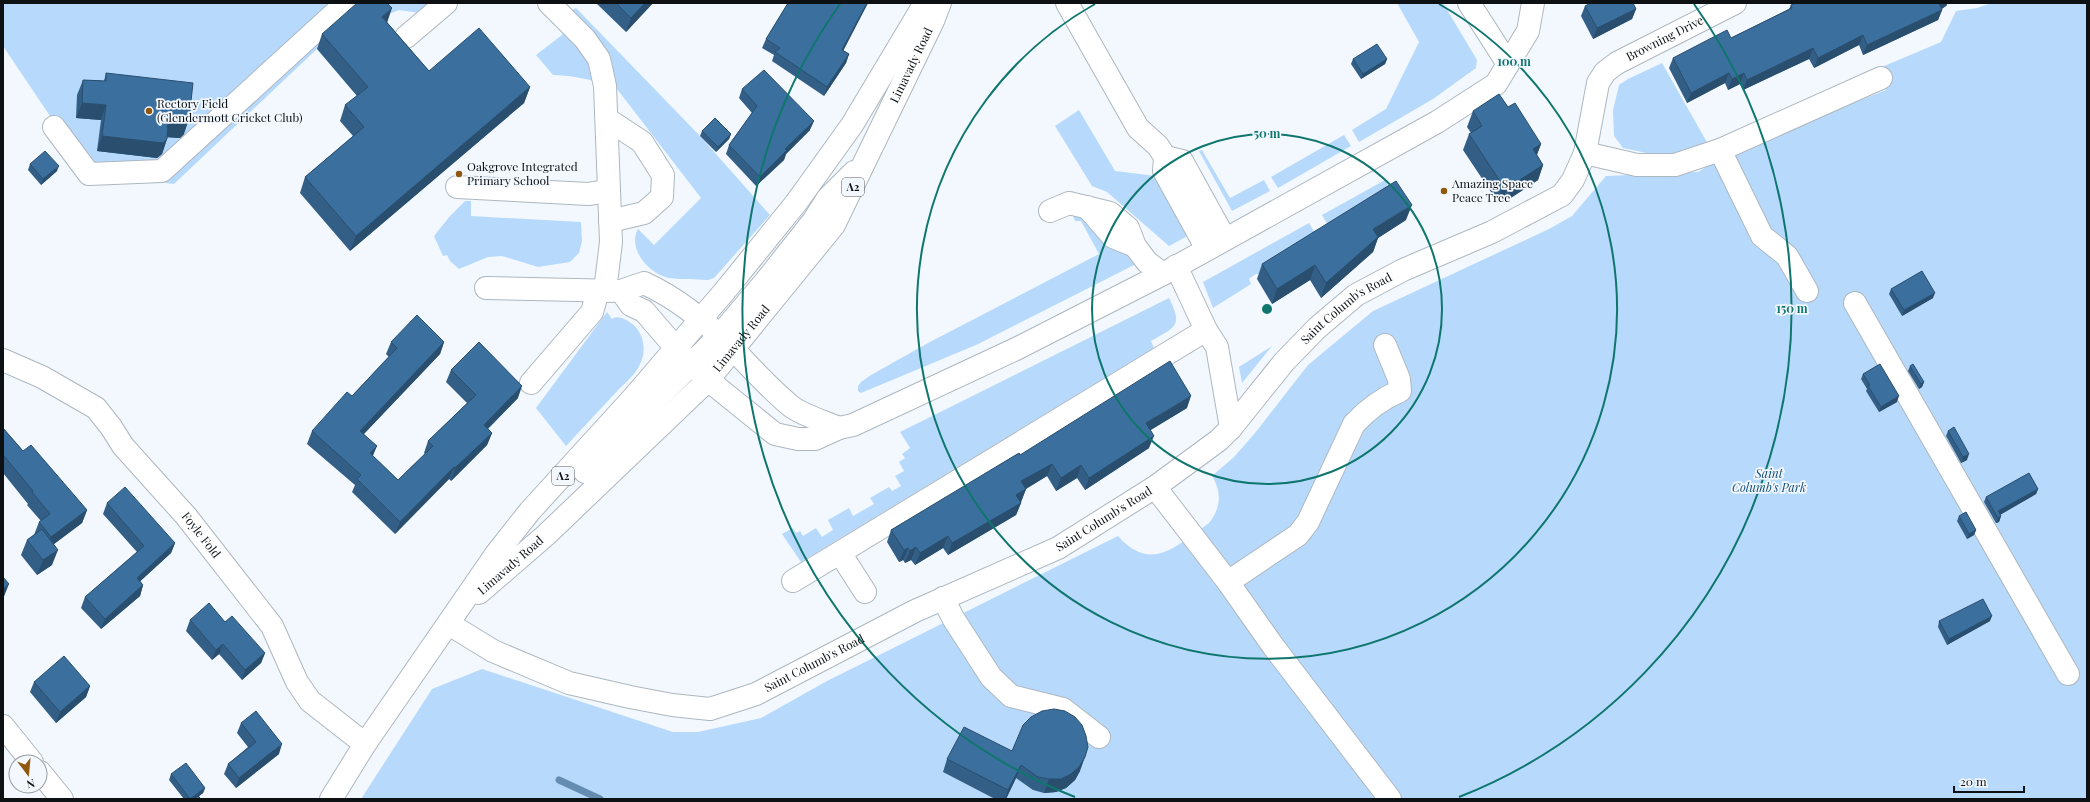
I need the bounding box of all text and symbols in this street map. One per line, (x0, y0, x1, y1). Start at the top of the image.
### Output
street label: Browning Drive (1623, 11, 1706, 64)
street label: Limavady Road (885, 25, 936, 105)
text: 100 m (1497, 53, 1531, 69)
place label: Rectory Field (Glendermott Cricket Club) (157, 95, 302, 125)
marker: Rectory Field (Glendermott Cricket Club) (144, 106, 154, 116)
text: 50 m (1254, 125, 1281, 141)
place label: Oakgrove Integrated Primary School (467, 158, 578, 188)
marker: Oakgrove Integrated Primary School (454, 169, 464, 179)
place label: Amazing Space Peace Tree (1451, 175, 1533, 205)
road number: A2 (842, 178, 864, 196)
marker: Amazing Space Peace Tree (1439, 186, 1449, 196)
street label: Saint Columb's Road (1297, 268, 1394, 347)
text: 150 m (1776, 300, 1808, 316)
street label: Limavady Road (709, 301, 773, 375)
centre of rings (1260, 302, 1274, 316)
park label: Saint Columb's Park (1732, 465, 1806, 495)
road number: A2 (552, 467, 574, 485)
street label: Saint Columb's Road (1052, 482, 1155, 554)
street label: Foyle Fold (179, 508, 225, 561)
street label: Limavady Road (474, 532, 546, 598)
street label: Saint Columb's Road (761, 630, 867, 695)
north arrow (8, 754, 48, 794)
scale bar (1954, 768, 2024, 794)
text: 20 m (1960, 773, 1987, 789)
text: N (25, 776, 37, 792)

